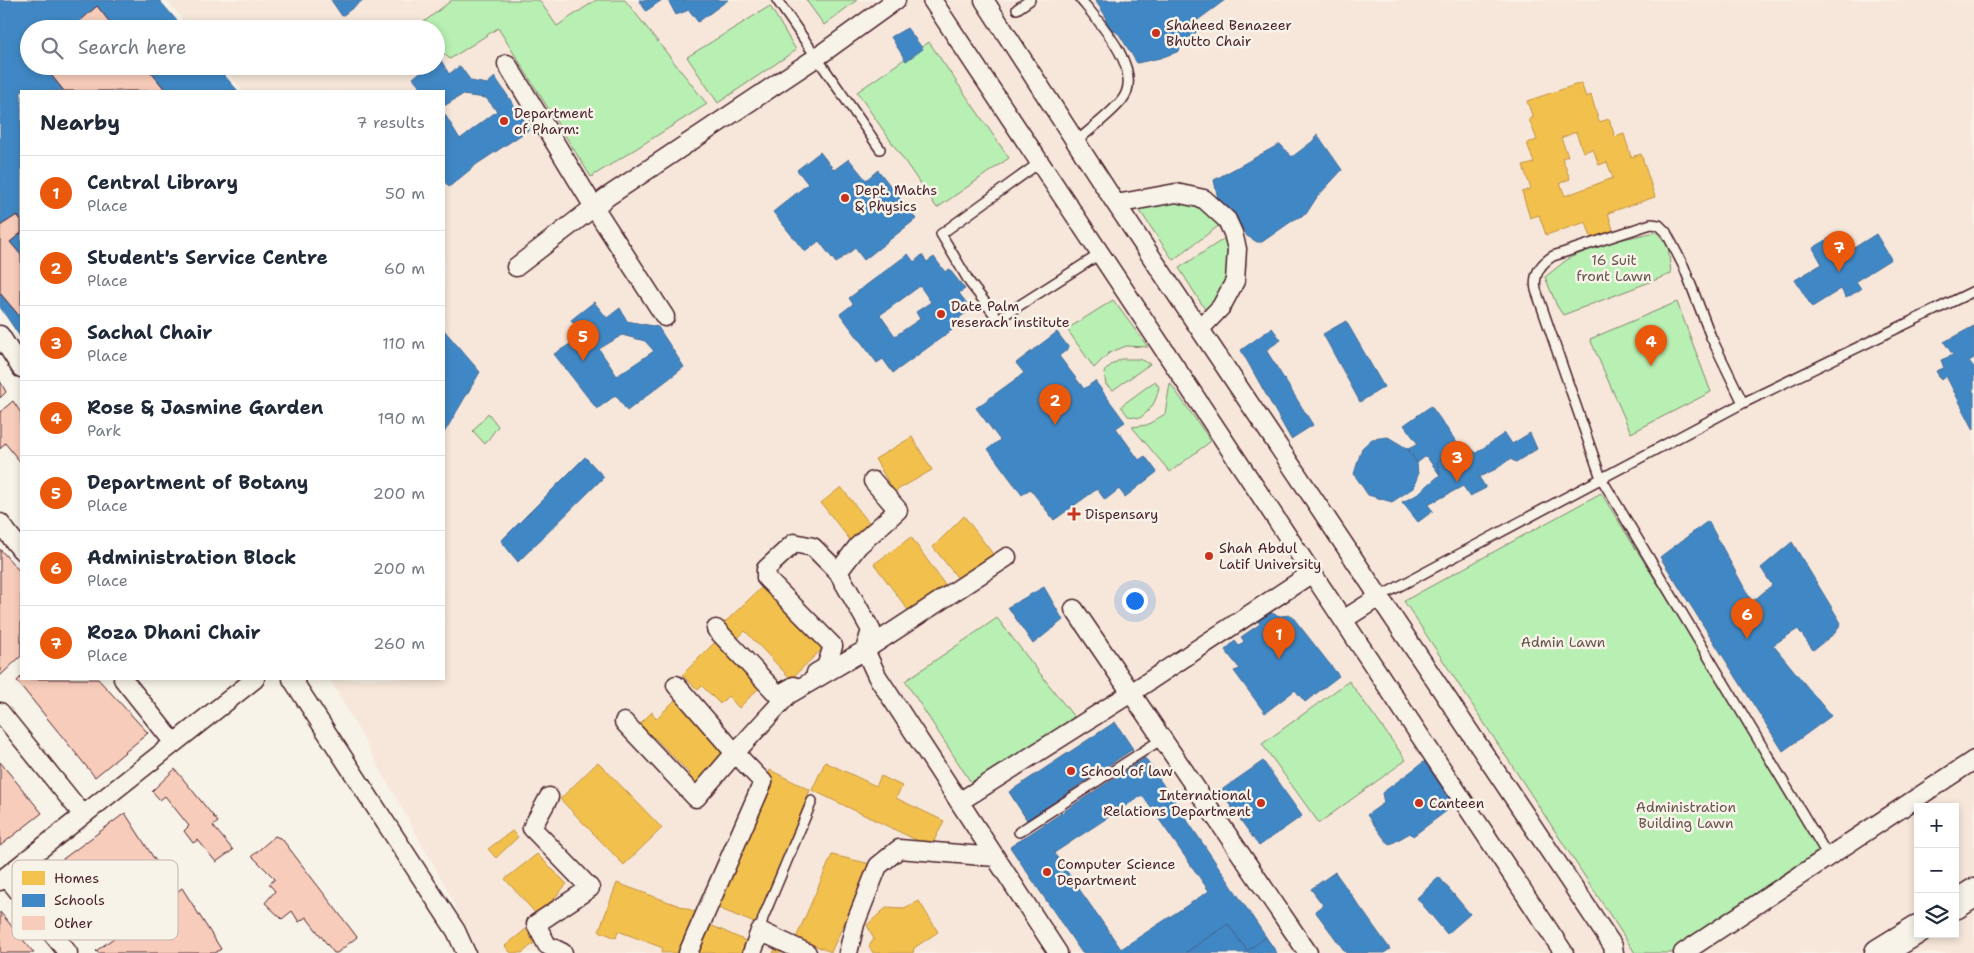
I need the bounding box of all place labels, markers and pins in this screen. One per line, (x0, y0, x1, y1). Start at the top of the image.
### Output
place label: Shaheed Benazeer Bhutto Chair (1166, 16, 1292, 50)
marker: Shaheed Benazeer Bhutto Chair (1150, 27, 1162, 39)
place label: Department of Pharm: (514, 104, 594, 138)
marker: Department of Pharm: (498, 115, 510, 127)
place label: Dept. Maths & Physics (855, 181, 937, 215)
marker: Dept. Maths & Physics (839, 192, 851, 204)
pin: 7 (1823, 231, 1855, 272)
place label: Date Palm reserach institute (951, 297, 1070, 331)
marker: Date Palm reserach institute (935, 308, 947, 320)
pin: 5 (567, 320, 599, 361)
pin: 4 (1635, 325, 1667, 366)
pin: 2 (1039, 384, 1071, 425)
pin: 3 (1441, 441, 1473, 482)
place label: Dispensary (1085, 505, 1158, 523)
marker: Dispensary (1067, 507, 1081, 521)
place label: Shah Abdul Latif University (1219, 539, 1321, 573)
marker: Shah Abdul Latif University (1203, 550, 1215, 562)
pin: 6 (1731, 598, 1763, 639)
pin: 1 (1263, 618, 1295, 659)
place label: School of law (1081, 762, 1173, 780)
marker: School of law (1065, 765, 1077, 777)
place label: International Relations Department (1103, 786, 1252, 820)
place label: Canteen (1429, 794, 1485, 812)
marker: International Relations Department (1255, 797, 1267, 809)
marker: Canteen (1413, 797, 1425, 809)
place label: Computer Science Department (1057, 855, 1176, 889)
marker: Computer Science Department (1041, 866, 1053, 878)

